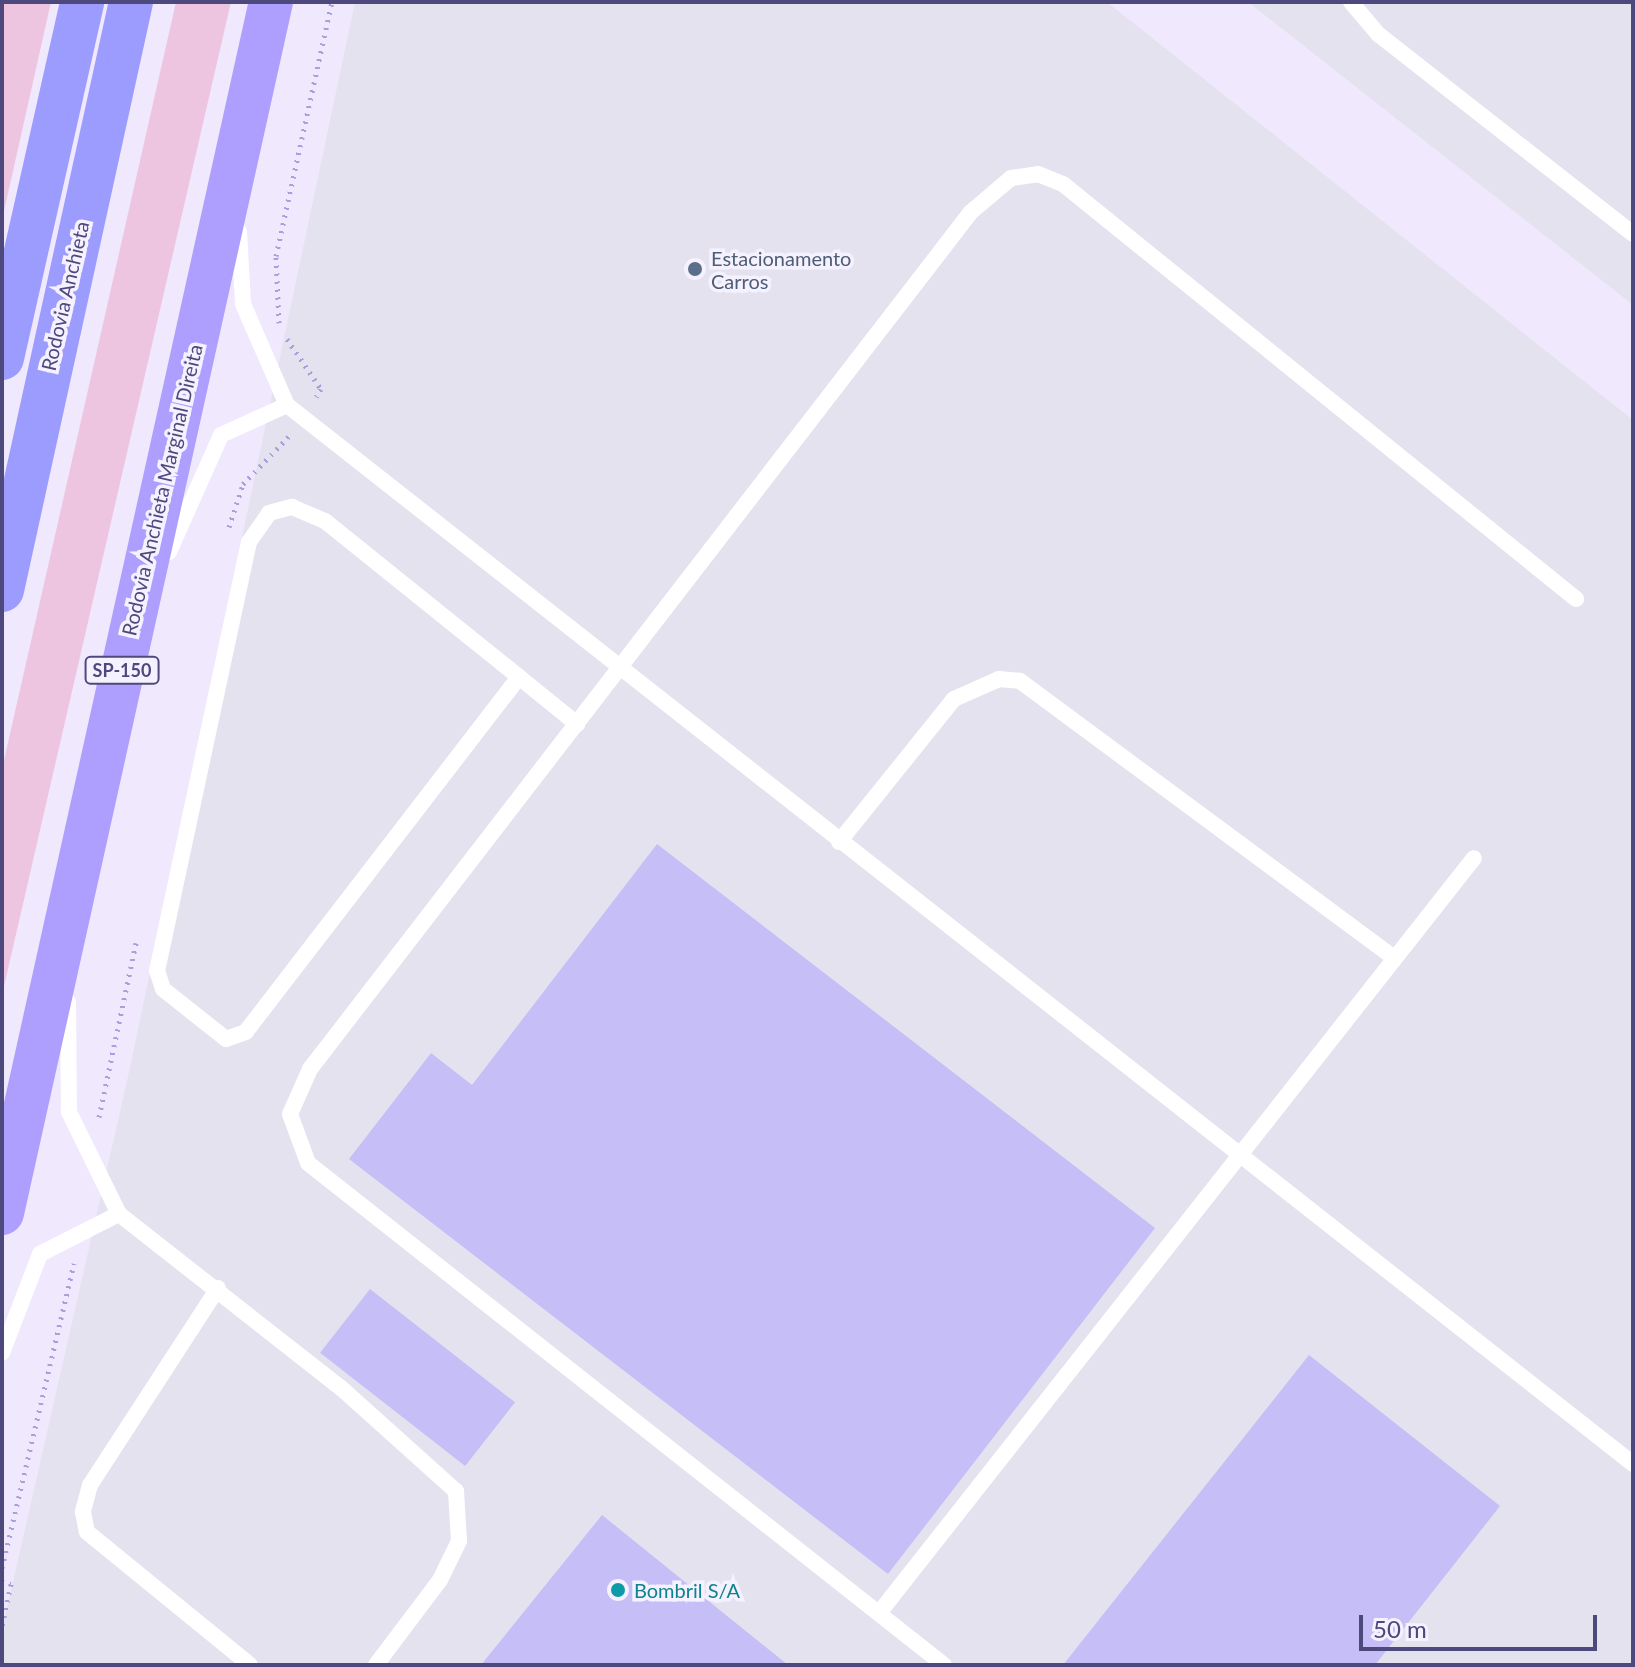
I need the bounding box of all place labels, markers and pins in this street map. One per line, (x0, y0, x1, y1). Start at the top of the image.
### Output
place label: Estacionamento Carros (711, 246, 851, 293)
marker: Estacionamento Carros (686, 260, 704, 278)
place label: Bombril S/A (634, 1578, 740, 1602)
marker: Bombril S/A (609, 1581, 627, 1599)

